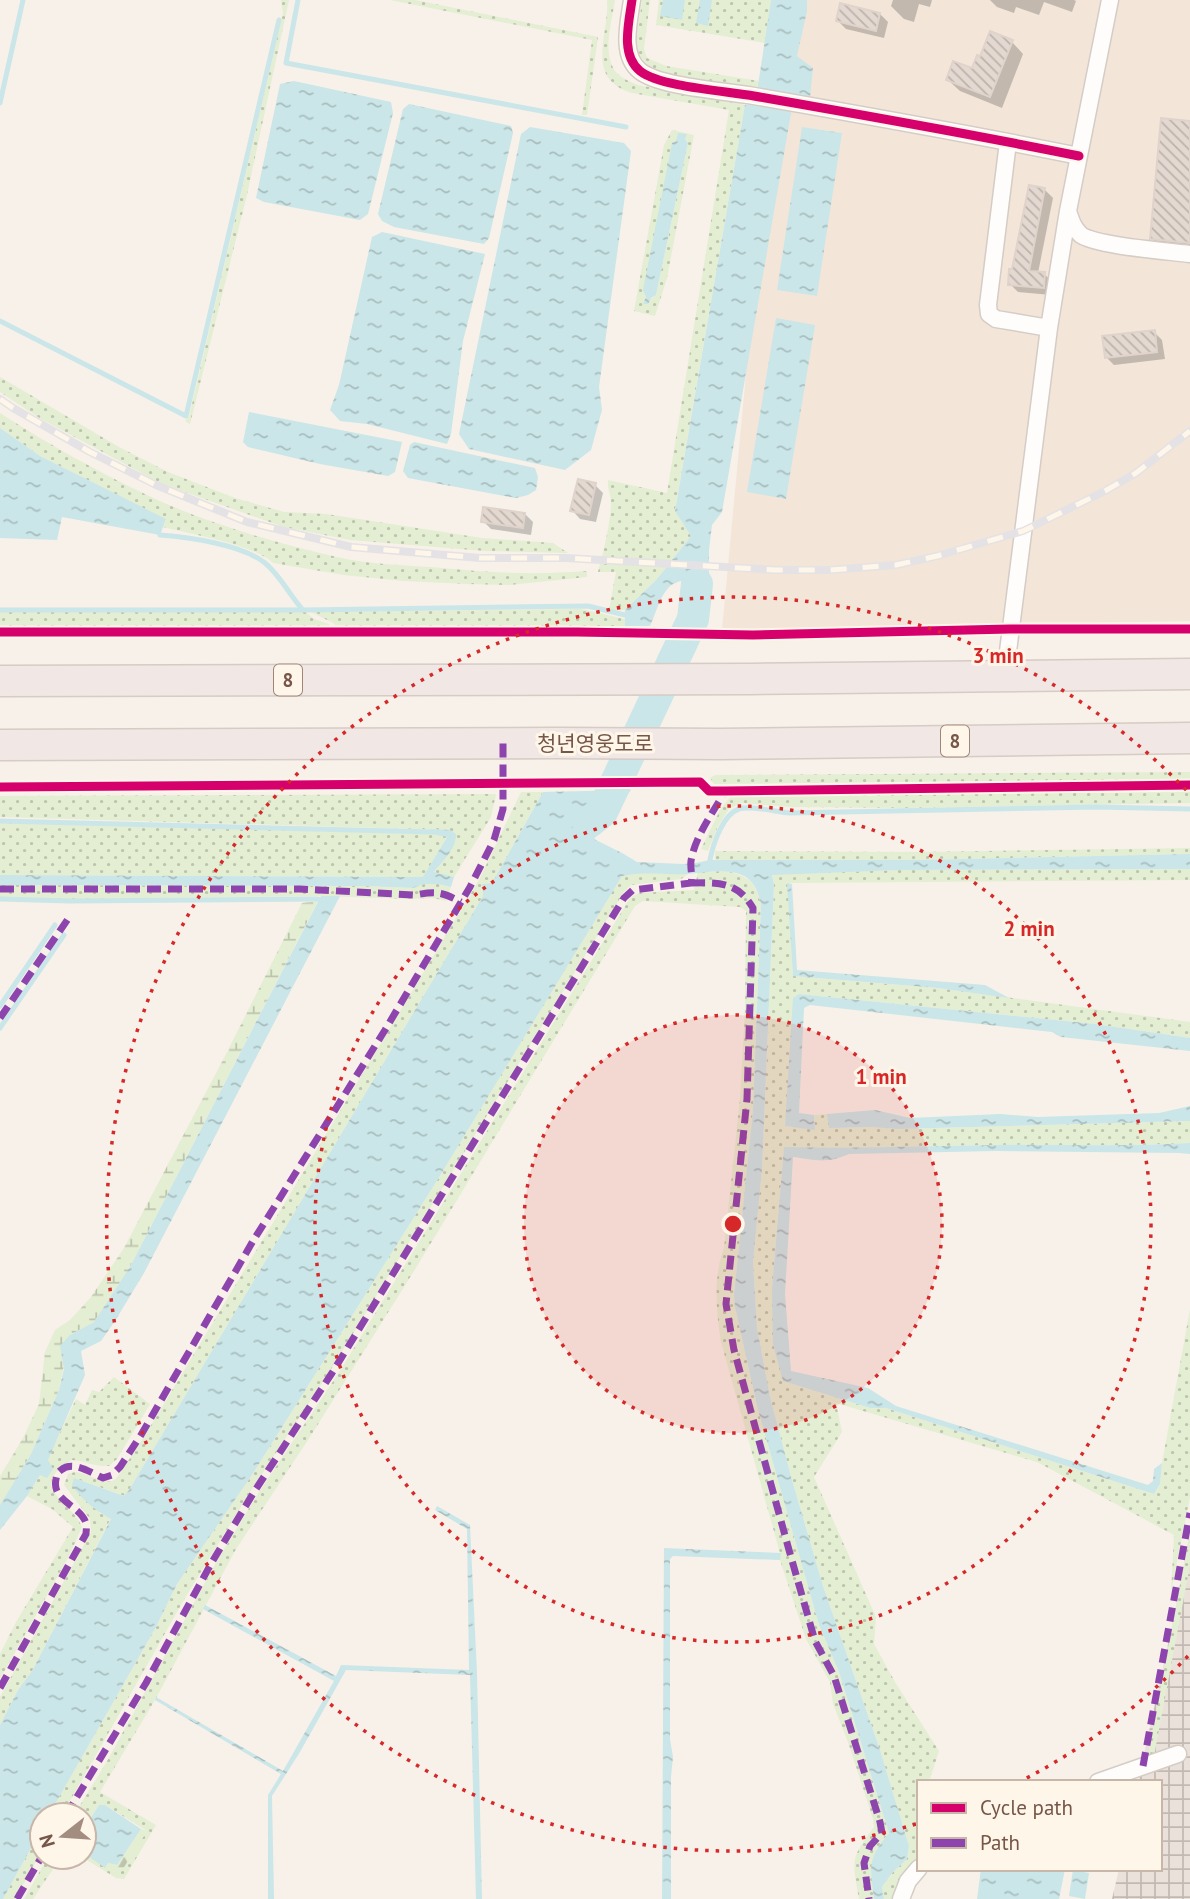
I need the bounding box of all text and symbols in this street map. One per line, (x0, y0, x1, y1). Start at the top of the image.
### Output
text: 3 min (972, 642, 1024, 669)
road number: 8 (274, 664, 302, 695)
road number: 8 (941, 726, 969, 756)
street label: 청년영웅도로 (537, 730, 653, 757)
text: 2 min (1003, 915, 1055, 942)
text: 1 min (855, 1063, 907, 1090)
centre of rings (721, 1212, 745, 1236)
legend (917, 1780, 1162, 1871)
text: Cycle path (980, 1794, 1073, 1821)
north arrow (28, 1801, 98, 1871)
text: Path (980, 1829, 1020, 1856)
text: N (33, 1831, 60, 1850)

